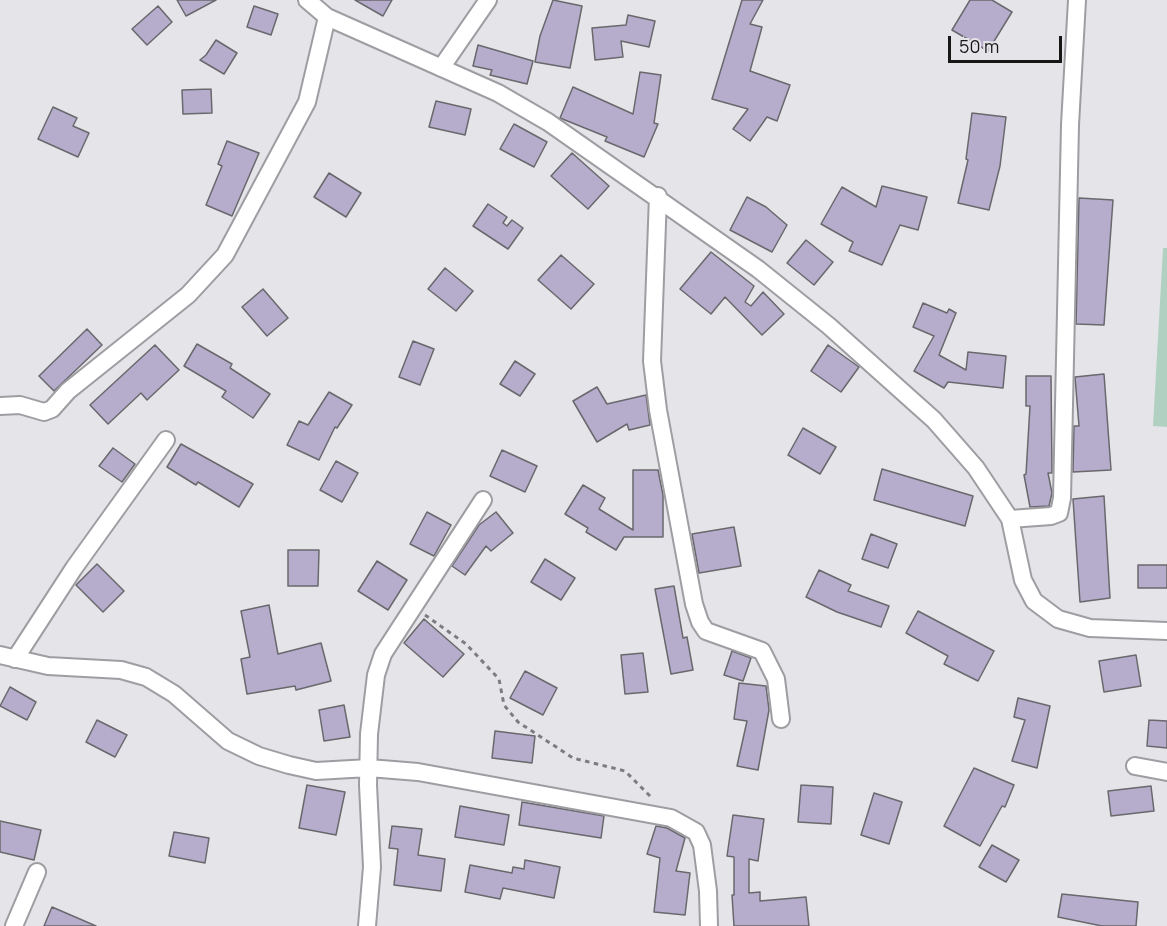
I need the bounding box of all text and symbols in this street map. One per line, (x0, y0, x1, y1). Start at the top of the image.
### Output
scale bar (951, 24, 1065, 62)
text: 50 m (959, 34, 999, 58)

